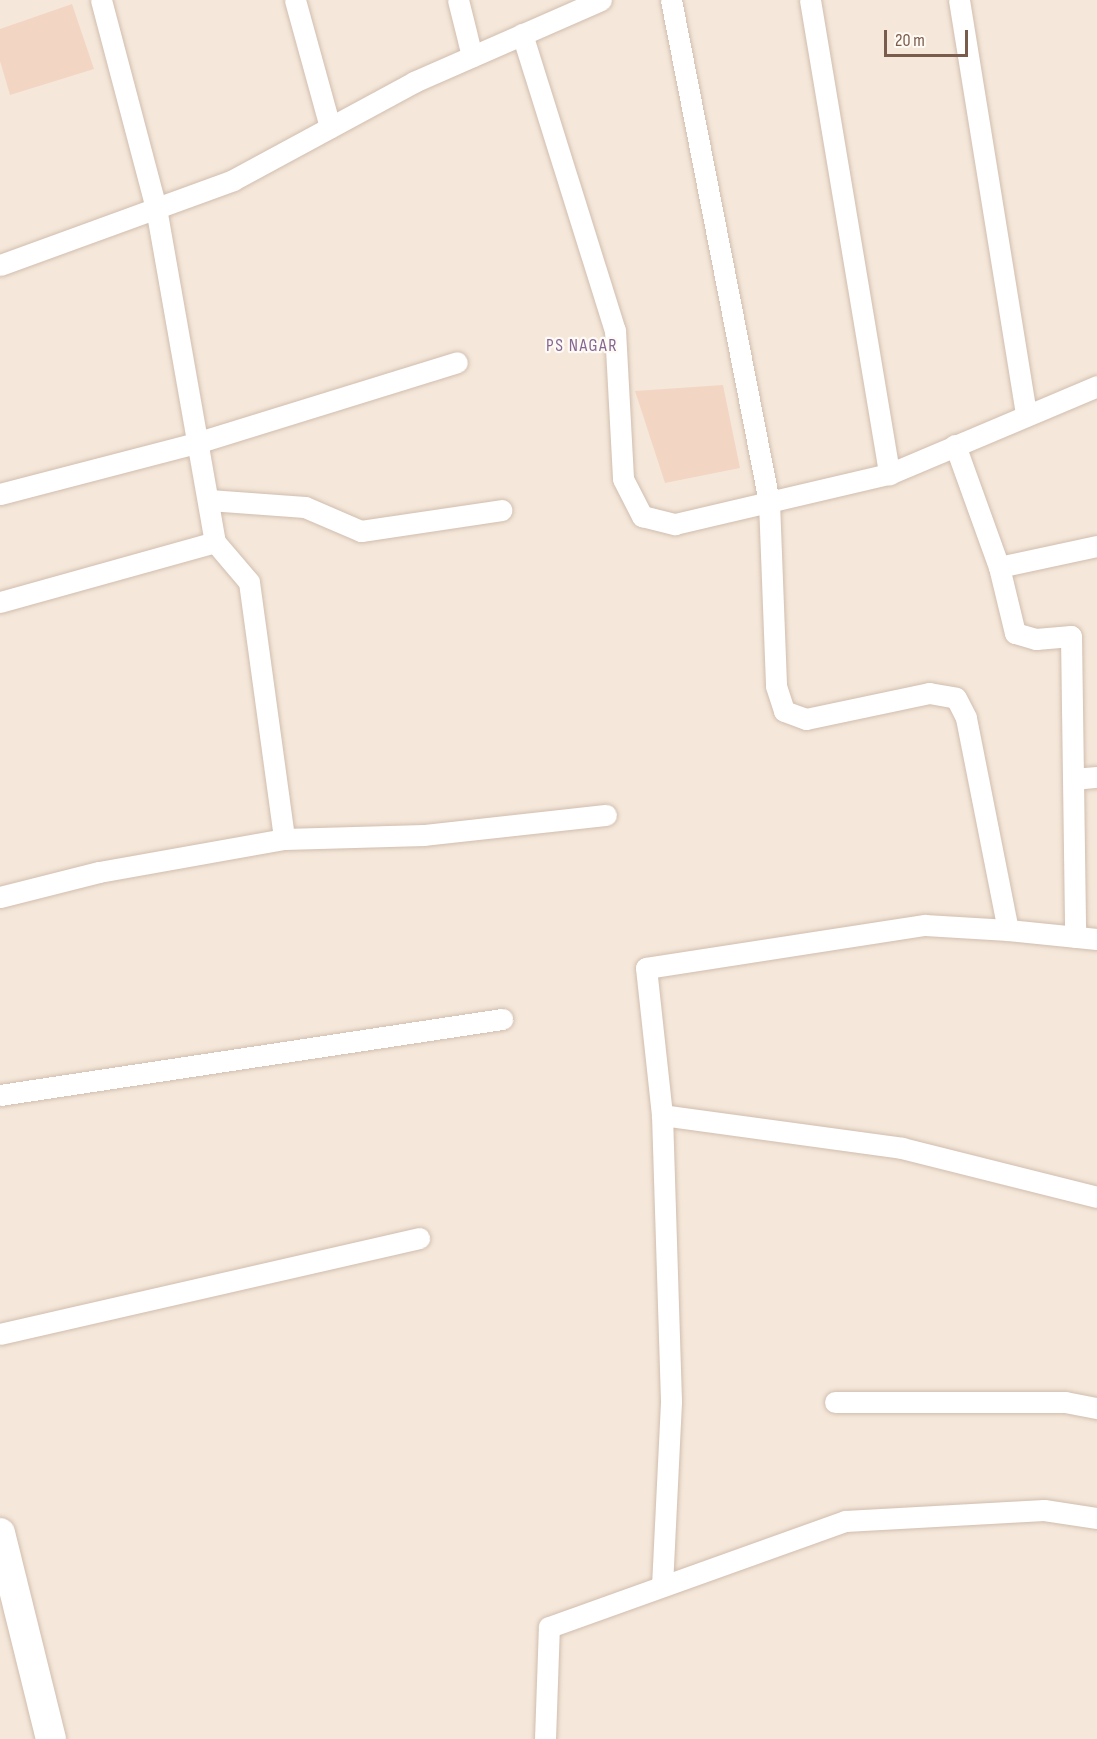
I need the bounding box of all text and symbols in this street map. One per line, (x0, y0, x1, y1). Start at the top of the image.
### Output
scale bar (887, 18, 971, 56)
text: 20 m (895, 30, 925, 51)
district label: PS NAGAR (546, 335, 618, 357)

